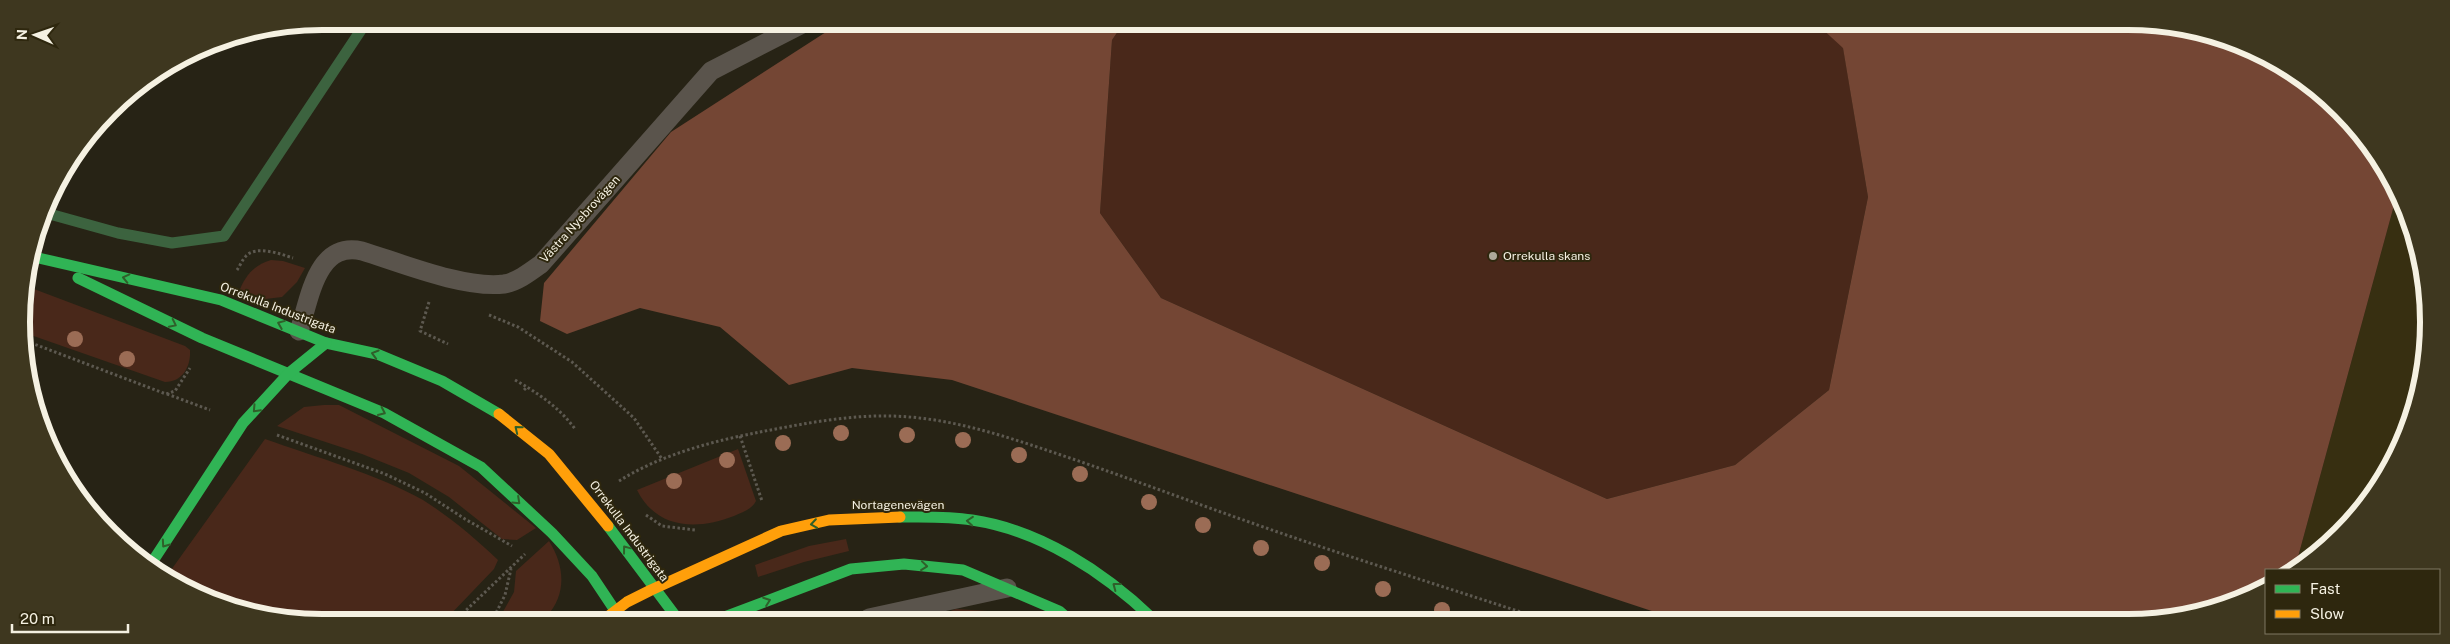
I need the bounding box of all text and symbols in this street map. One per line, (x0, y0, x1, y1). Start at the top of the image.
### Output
north arrow (10, 10, 60, 60)
text: N (14, 29, 30, 40)
street label: Västra Nyebrovägen (537, 172, 623, 266)
place label: Orrekulla skans (1503, 249, 1590, 263)
marker: Orrekulla skans (1487, 250, 1499, 262)
one-way arrow (121, 273, 130, 284)
street label: Orrekulla Industrigata (218, 279, 338, 337)
one-way arrow (167, 317, 176, 327)
one-way arrow (277, 320, 286, 330)
one-way arrow (371, 349, 379, 359)
one-way arrow (253, 404, 262, 413)
one-way arrow (377, 406, 386, 417)
one-way arrow (514, 426, 523, 435)
street label: Orrekulla Industrigata (586, 478, 672, 584)
one-way arrow (512, 495, 521, 504)
street label: Nortagenevägen (852, 498, 944, 512)
one-way arrow (965, 516, 973, 527)
one-way arrow (810, 518, 818, 529)
one-way arrow (162, 538, 171, 547)
one-way arrow (623, 545, 632, 555)
one-way arrow (920, 561, 928, 572)
legend (2265, 569, 2440, 634)
text: Fast (2310, 580, 2340, 597)
one-way arrow (1113, 584, 1122, 592)
one-way arrow (762, 597, 771, 607)
scale bar (12, 602, 129, 634)
text: Slow (2310, 605, 2345, 622)
text: 20 m (20, 610, 55, 627)

